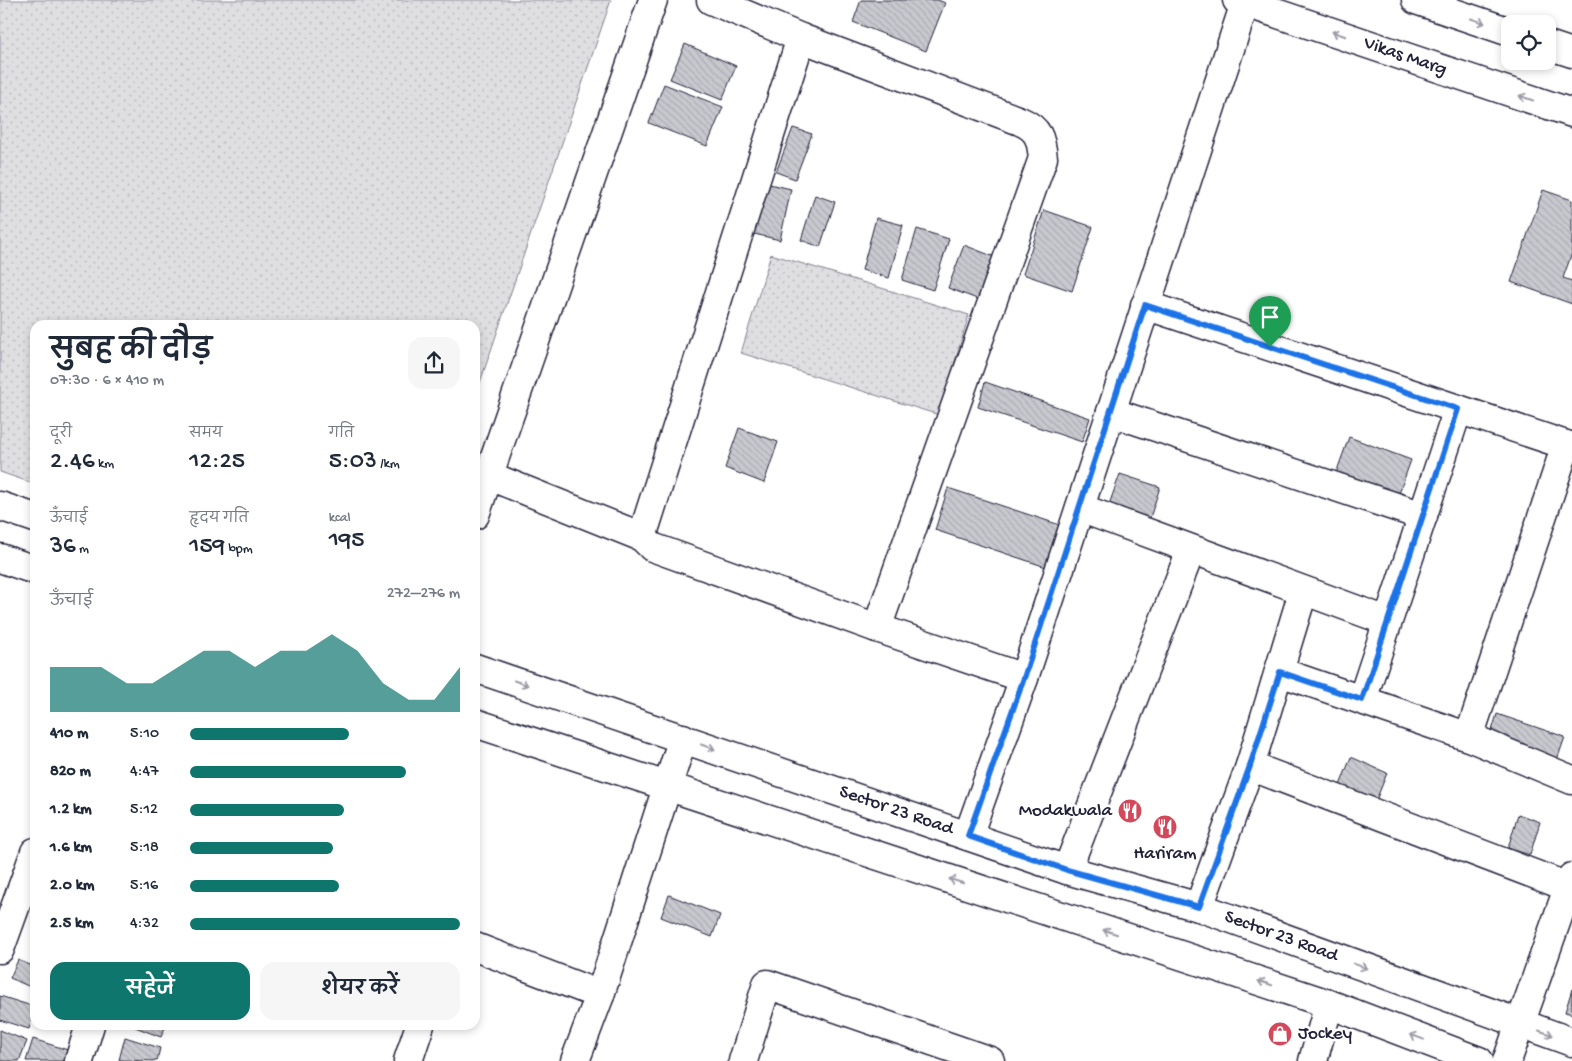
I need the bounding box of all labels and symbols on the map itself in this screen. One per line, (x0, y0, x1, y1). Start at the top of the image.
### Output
one-way arrow (1470, 17, 1486, 26)
one-way arrow (1331, 29, 1347, 39)
street label: Vikas Marg (1359, 32, 1450, 82)
one-way arrow (1519, 93, 1534, 102)
pin (1249, 296, 1291, 347)
one-way arrow (513, 679, 529, 689)
one-way arrow (700, 743, 715, 752)
street label: Sector 23 Road (836, 781, 958, 842)
restaurant icon: Modakwala (1117, 798, 1143, 824)
place label: Modakwala (1019, 800, 1113, 823)
restaurant icon: Hariram (1152, 814, 1178, 840)
place label: Hariram (1133, 843, 1197, 866)
one-way arrow (948, 876, 964, 885)
street label: Sector 23 Road (1221, 906, 1343, 969)
one-way arrow (1103, 927, 1118, 936)
one-way arrow (1351, 962, 1367, 971)
one-way arrow (1257, 977, 1273, 987)
shop icon: Jockey (1267, 1021, 1293, 1047)
place label: Jockey (1298, 1023, 1353, 1046)
one-way arrow (1537, 1028, 1553, 1038)
one-way arrow (1410, 1032, 1425, 1041)

